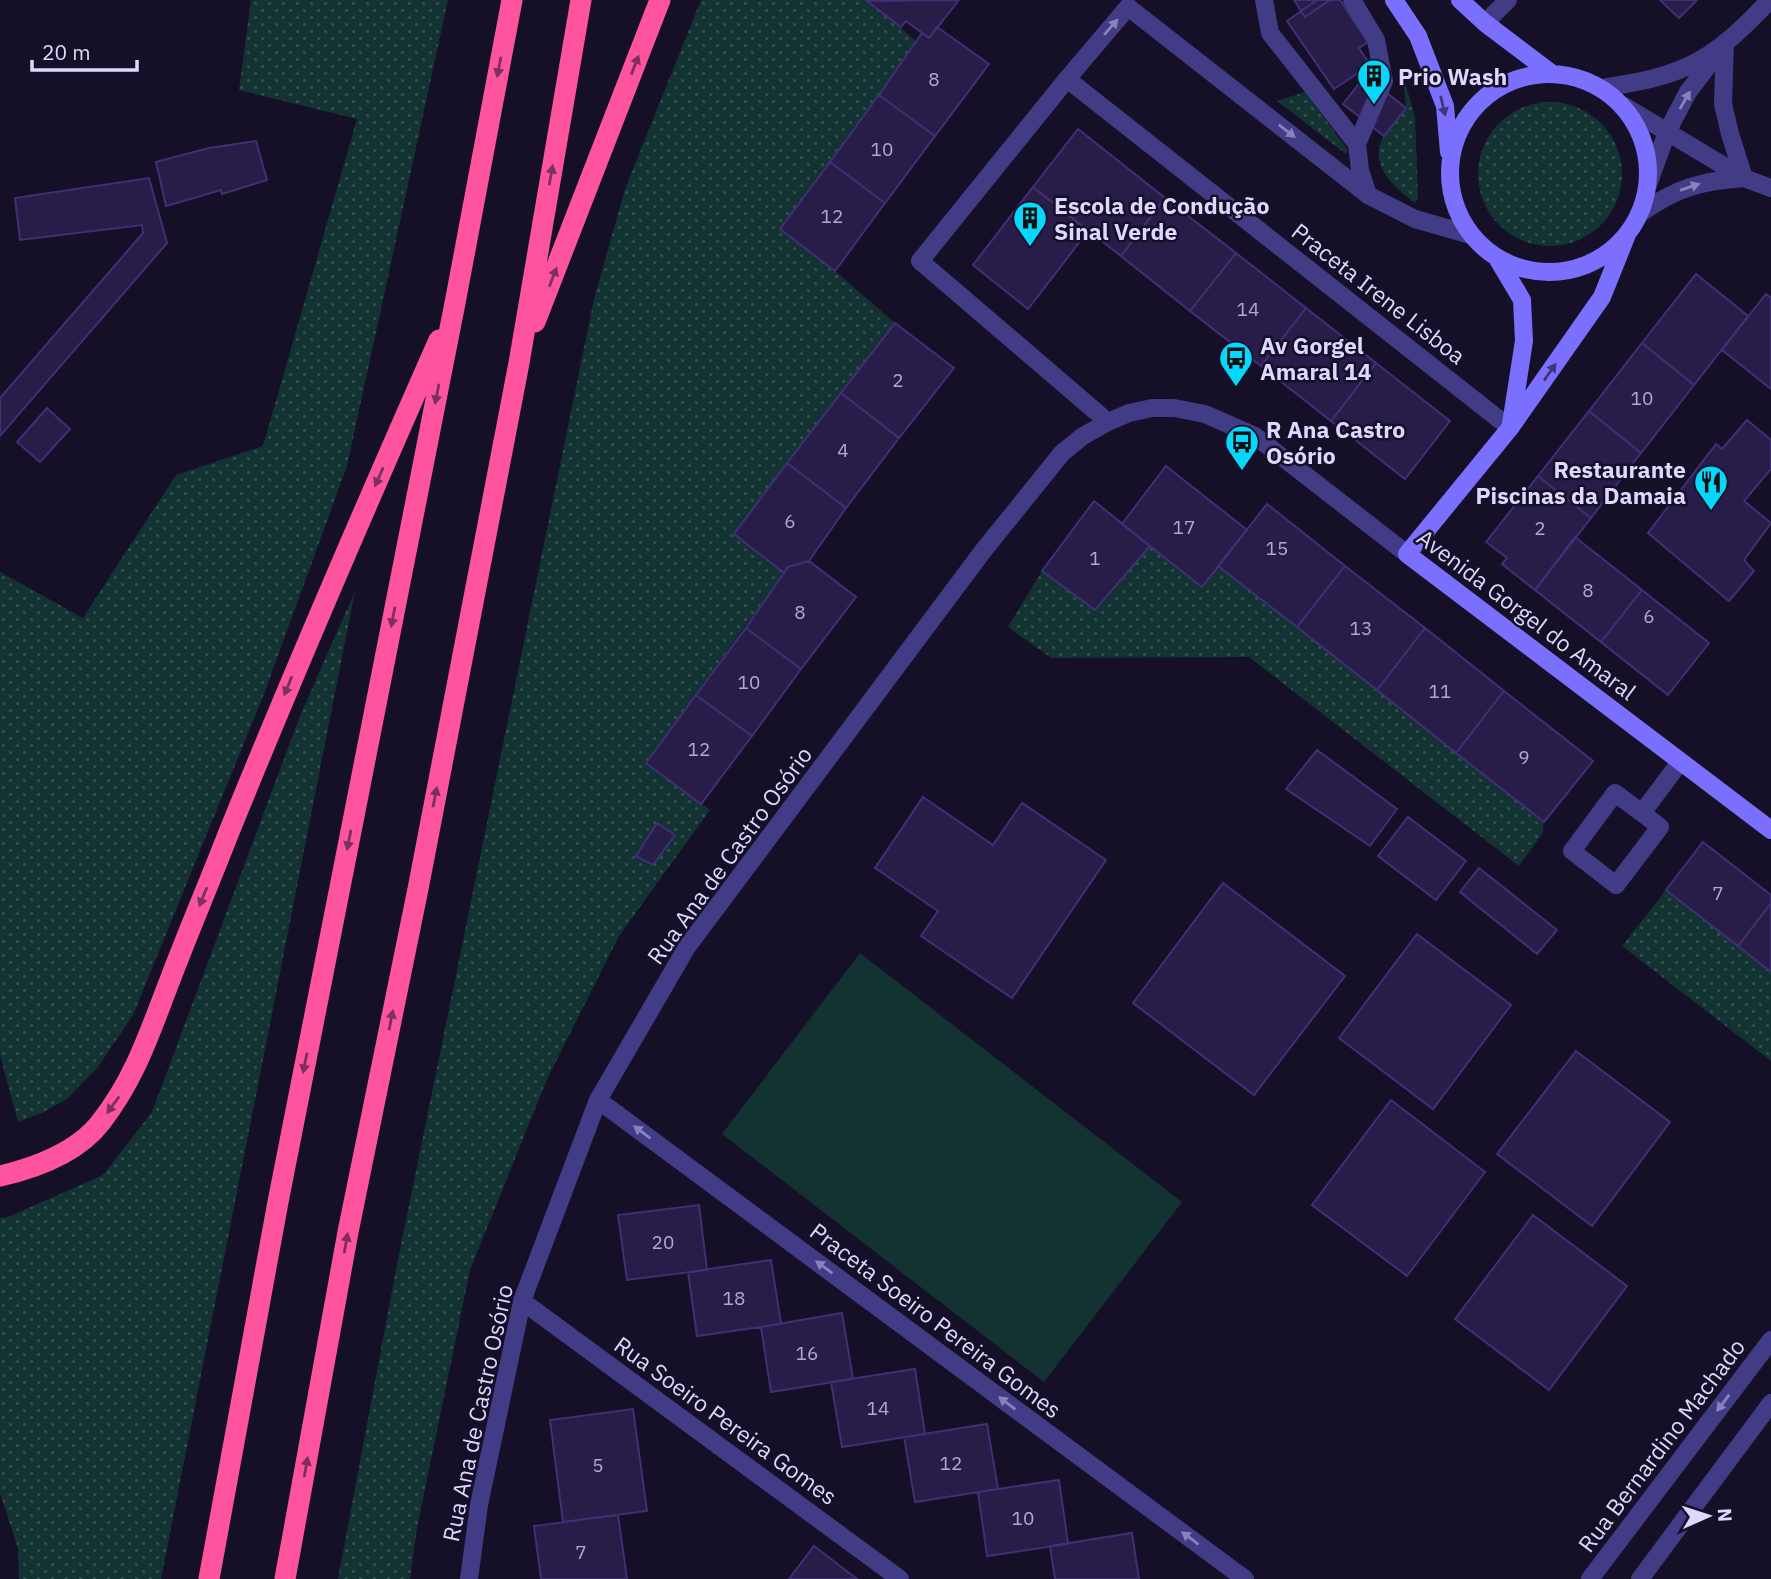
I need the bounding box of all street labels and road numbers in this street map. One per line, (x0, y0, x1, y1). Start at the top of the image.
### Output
street label: Praceta Irene Lisboa (1286, 216, 1472, 370)
street label: Avenida Gorgel do Amaral (1411, 522, 1643, 706)
street label: Rua Ana de Castro Osório (640, 740, 818, 970)
street label: Praceta Soeiro Pereira Gomes (804, 1216, 1068, 1424)
street label: Rua Ana de Castro Osório (435, 1282, 519, 1544)
street label: Rua Soeiro Pereira Gomes (609, 1329, 843, 1511)
street label: Rua Bernardino Machado (1571, 1332, 1751, 1558)

